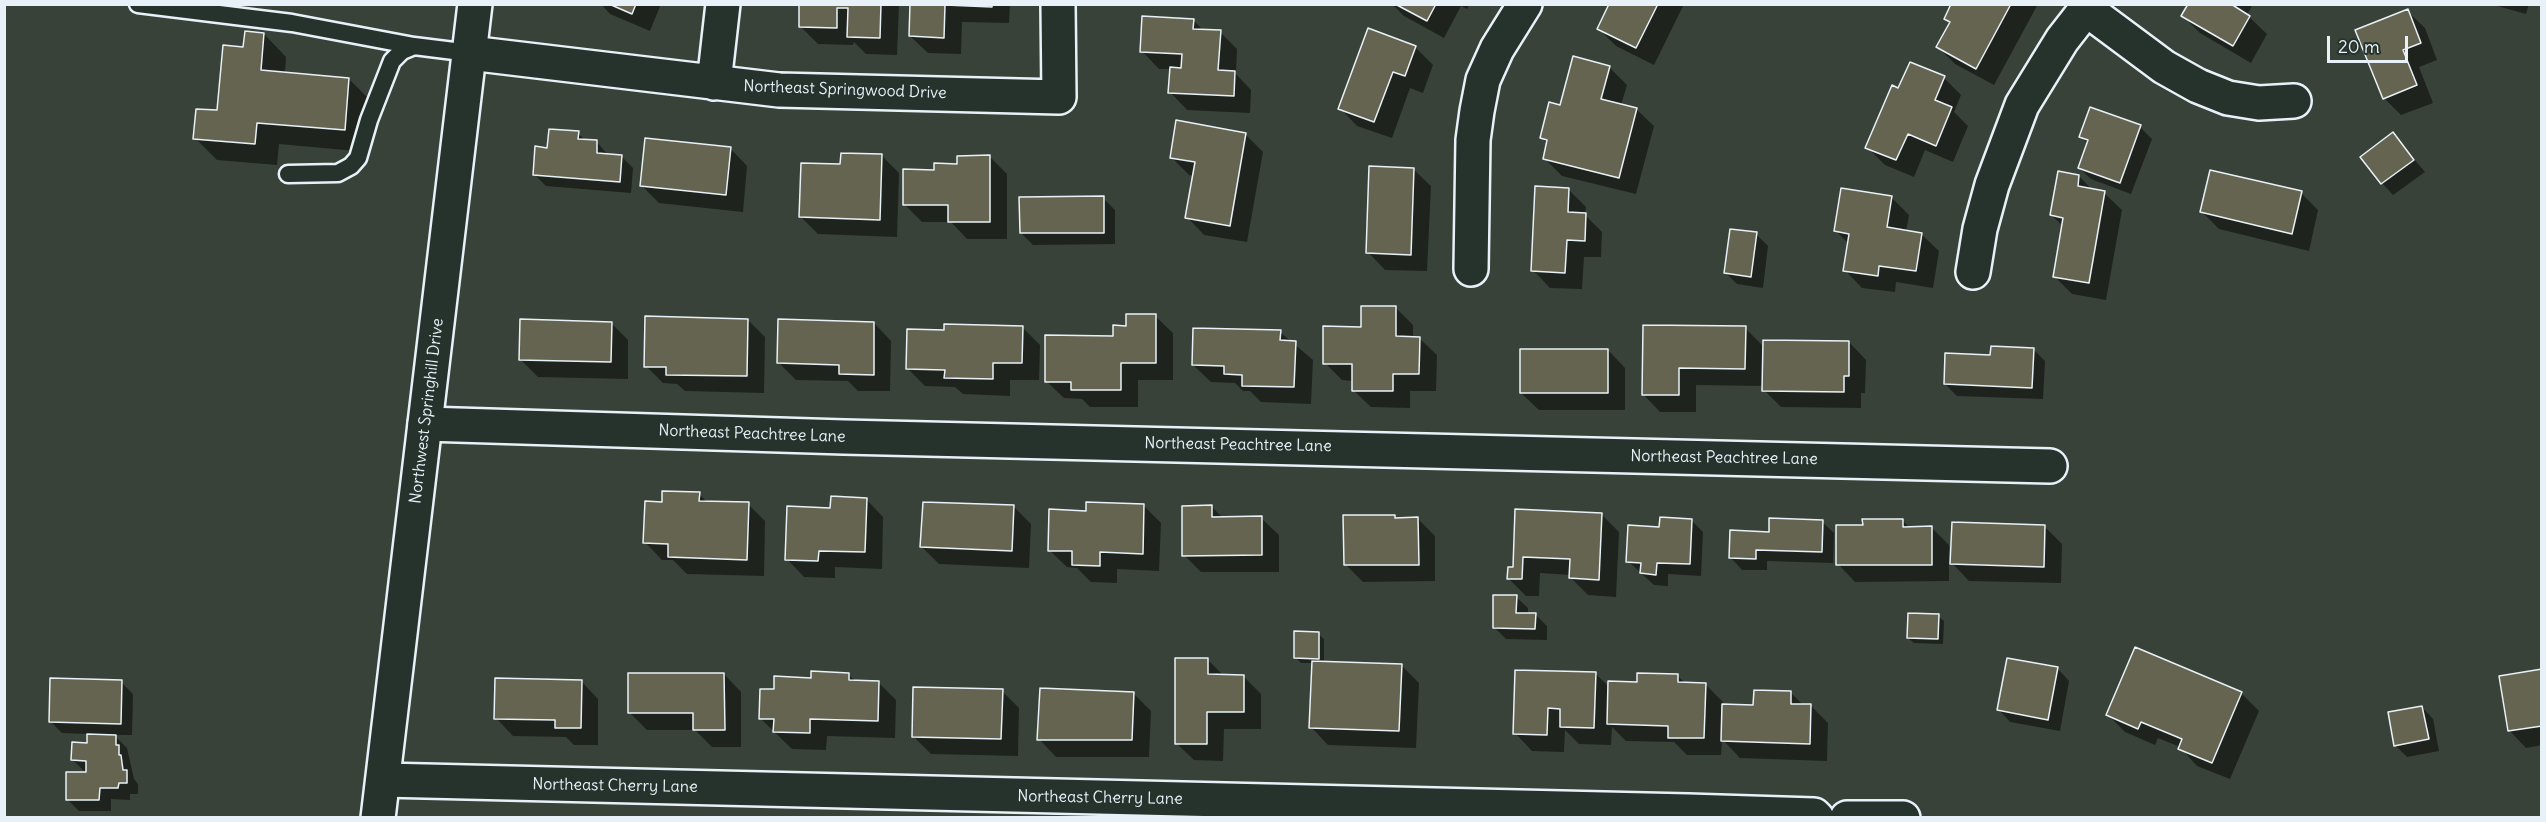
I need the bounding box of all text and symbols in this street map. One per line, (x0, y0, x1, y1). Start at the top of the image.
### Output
scale bar (2330, 24, 2411, 62)
text: 20 m (2338, 35, 2380, 58)
street label: Northeast Springwood Drive (743, 77, 947, 103)
street label: Northwest Springhill Drive (406, 317, 448, 505)
street label: Northeast Peachtree Lane (658, 421, 846, 447)
street label: Northeast Peachtree Lane (1144, 434, 1332, 456)
street label: Northeast Peachtree Lane (1630, 447, 1818, 469)
street label: Northeast Cherry Lane (532, 775, 698, 797)
street label: Northeast Cherry Lane (1017, 787, 1183, 809)

